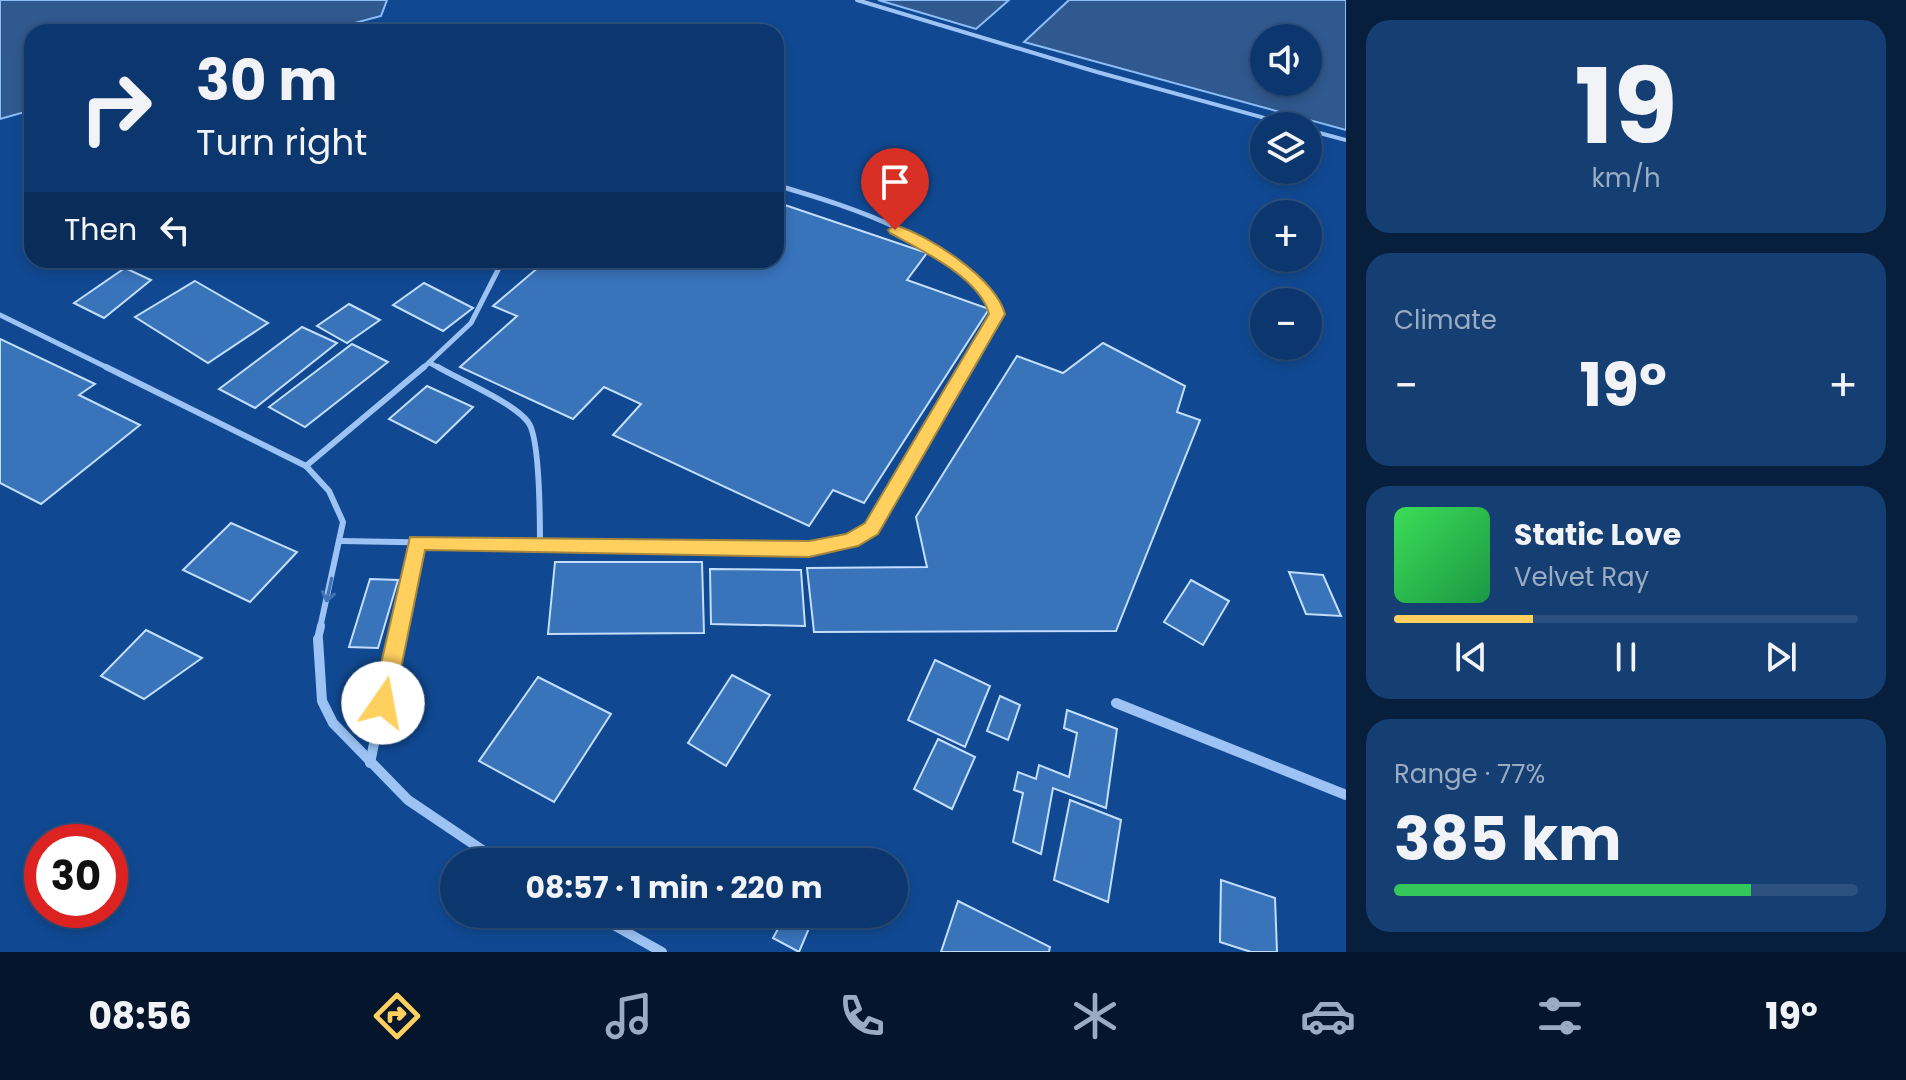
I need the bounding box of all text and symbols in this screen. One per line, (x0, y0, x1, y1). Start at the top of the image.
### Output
map controls (1250, 24, 1322, 360)
button: sound (1250, 24, 1322, 96)
text: 19 (1574, 34, 1678, 179)
text: 30 m (196, 41, 338, 120)
icon: right (64, 56, 168, 160)
button: layers (1250, 112, 1322, 184)
text: Turn right (196, 117, 367, 168)
pin (861, 148, 929, 230)
icon: arrive (873, 160, 917, 204)
text: km/h (1591, 160, 1661, 196)
button: + (1250, 200, 1322, 272)
text: Then (64, 208, 137, 251)
icon: left (153, 208, 197, 252)
button: − (1250, 288, 1322, 360)
text: Climate (1394, 302, 1497, 338)
text: 19° (1579, 343, 1667, 427)
text: − (1394, 355, 1418, 416)
text: + (1828, 355, 1858, 416)
text: Static Love (1514, 513, 1681, 556)
text: Velvet Ray (1514, 559, 1649, 595)
one-way arrow (321, 576, 336, 602)
icon: previous (1449, 635, 1493, 679)
icon: pause (1604, 635, 1648, 679)
icon: next (1759, 635, 1803, 679)
position arrow (341, 661, 425, 745)
text: Range · 77% (1394, 756, 1545, 792)
text: 385 km (1394, 797, 1622, 881)
speed limit sign: 30 (24, 824, 128, 928)
text: 08:57 · 1 min · 220 m (526, 866, 822, 909)
icon: directions (369, 988, 425, 1044)
icon: music (601, 988, 657, 1044)
icon: phone (834, 988, 890, 1044)
icon: climate (1067, 988, 1123, 1044)
icon: car (1300, 988, 1356, 1044)
icon: filters (1532, 988, 1588, 1044)
text: 08:56 (88, 991, 192, 1042)
text: 19° (1765, 991, 1818, 1042)

